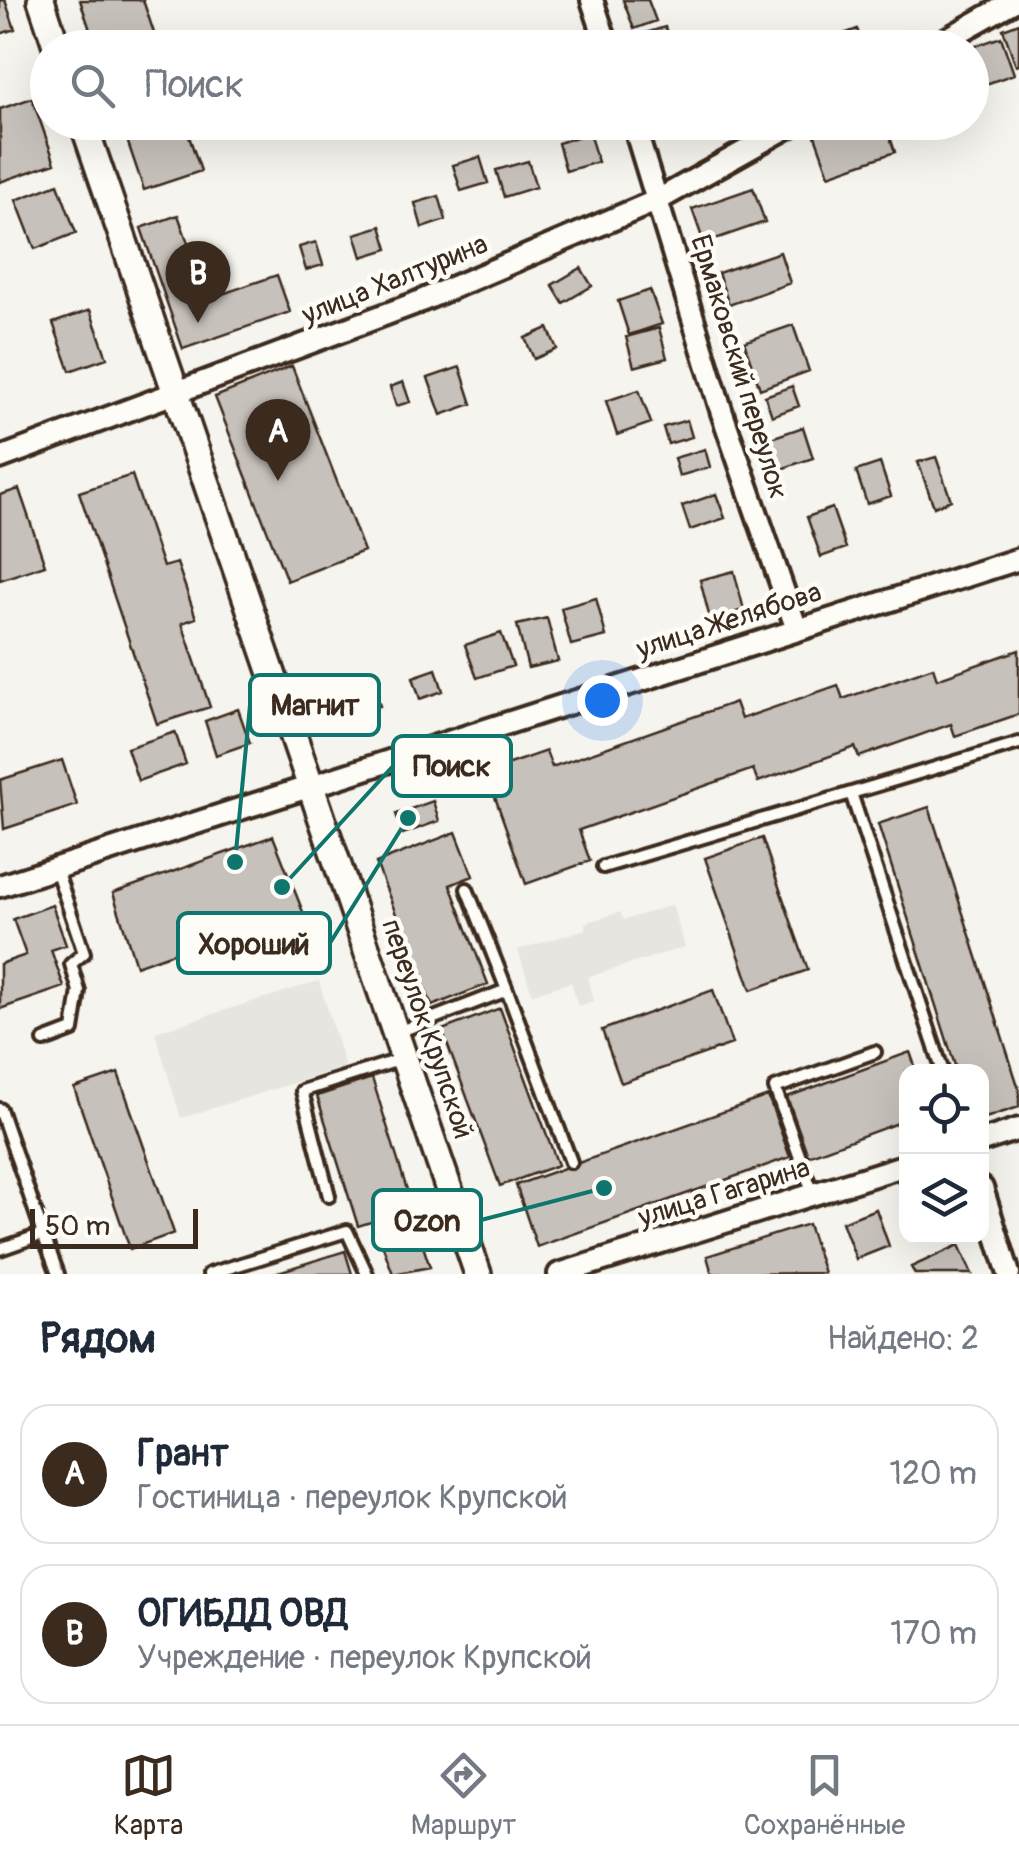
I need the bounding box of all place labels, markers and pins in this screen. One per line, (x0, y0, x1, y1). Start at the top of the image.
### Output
pin: B (166, 240, 230, 323)
pin: A (246, 398, 310, 481)
callout: Магнит (250, 675, 379, 735)
callout: Поиск (393, 736, 511, 796)
callout: Хороший (178, 913, 330, 973)
callout: Ozon (373, 1190, 481, 1250)

